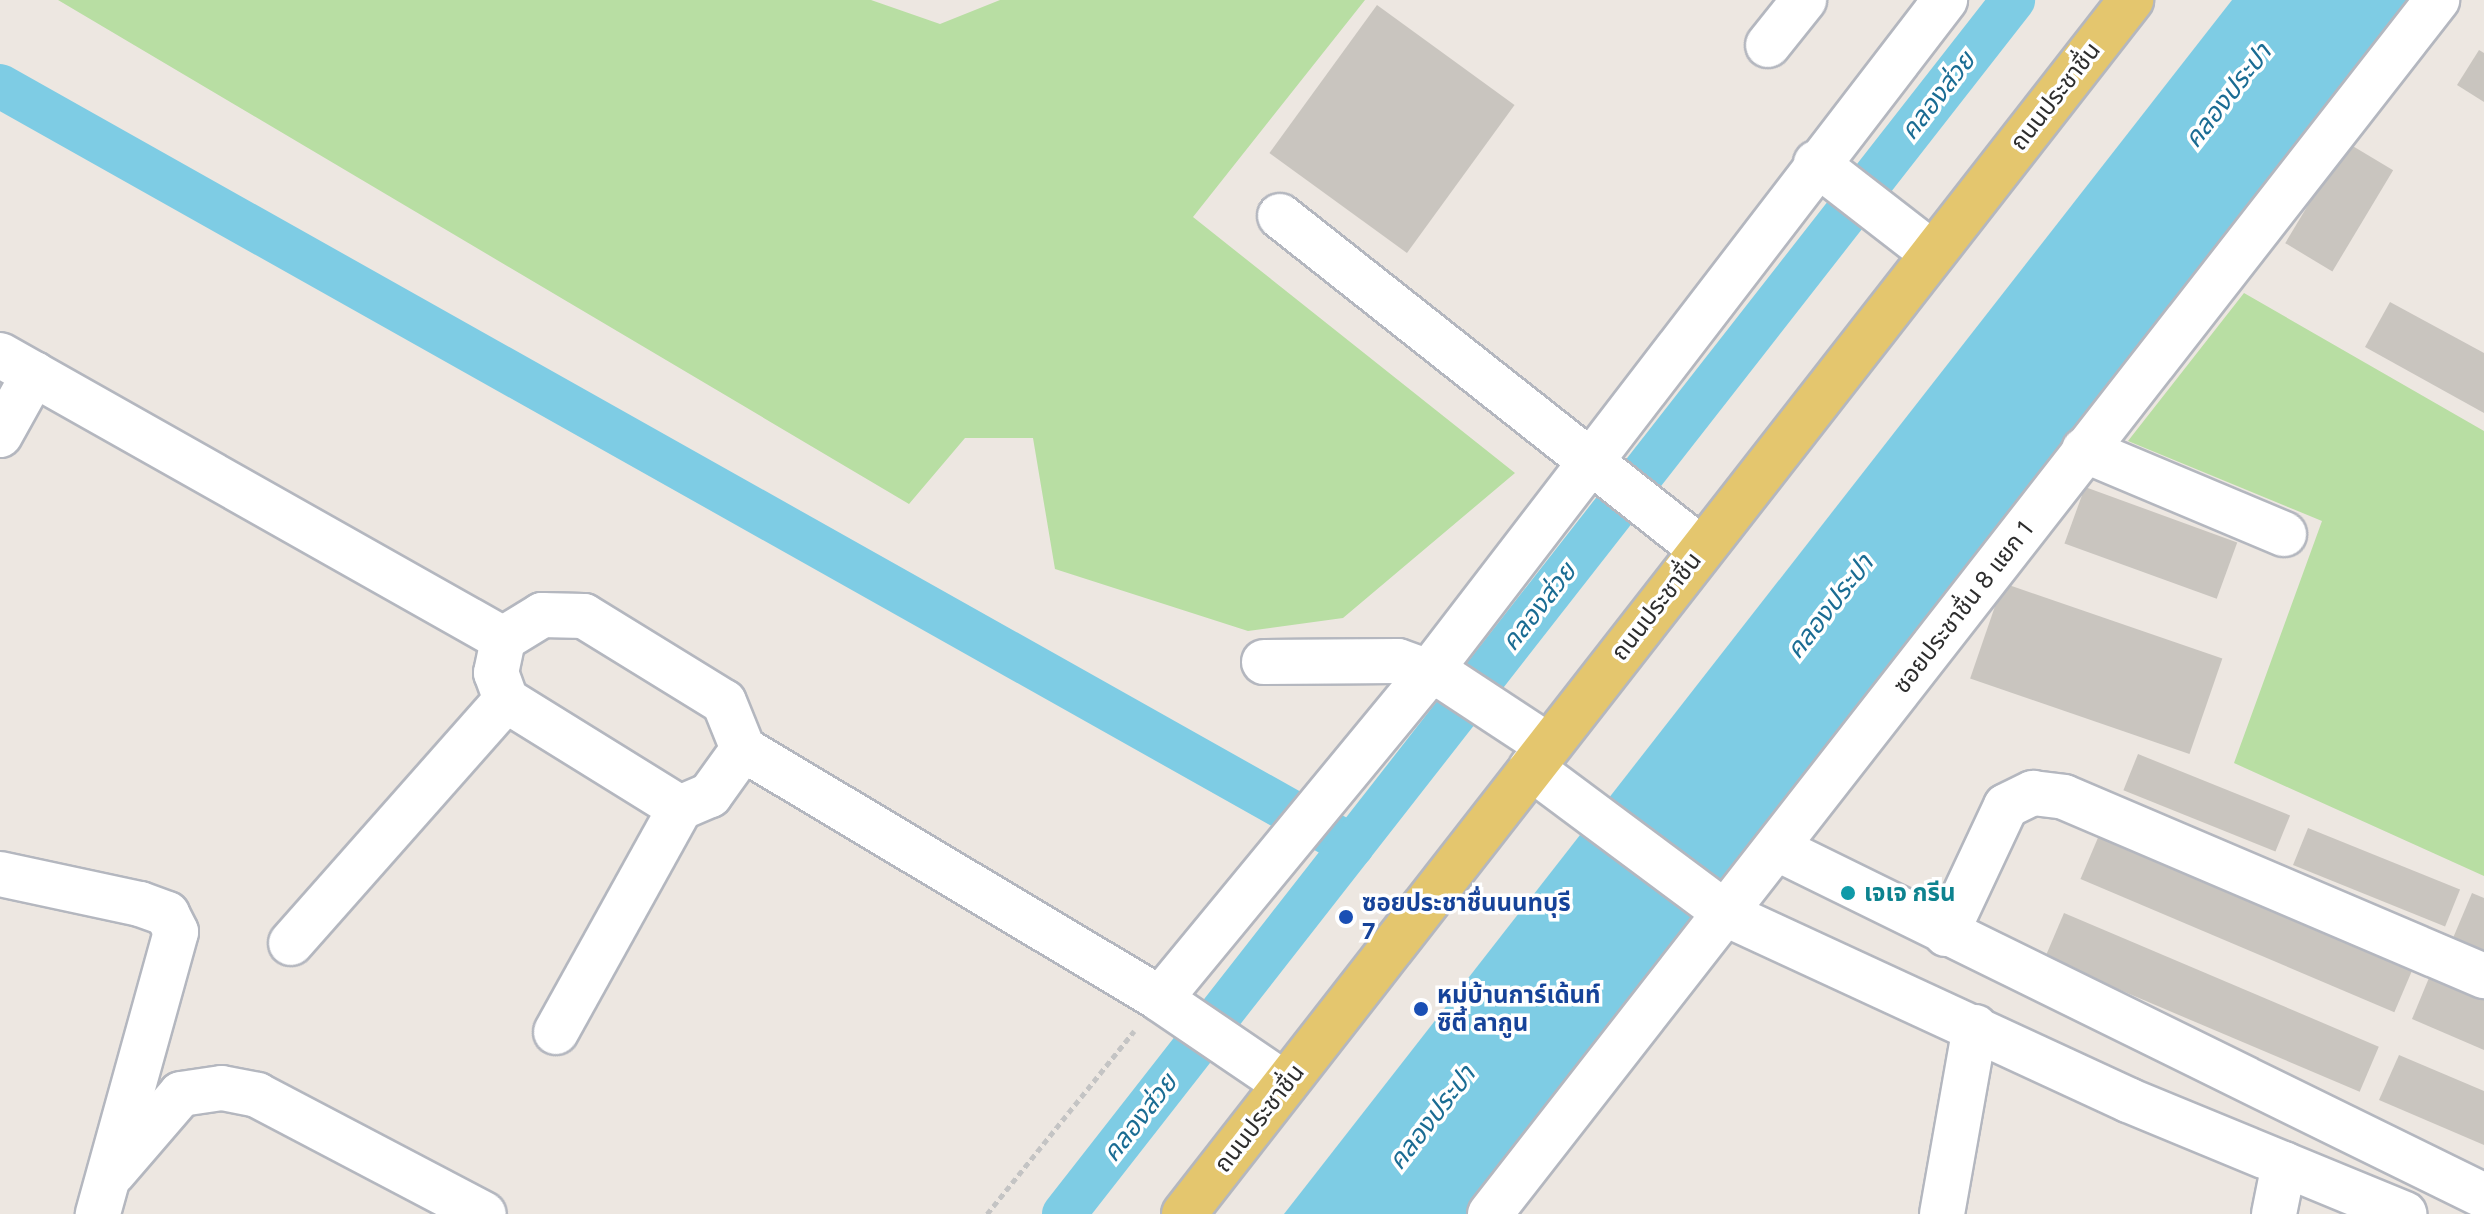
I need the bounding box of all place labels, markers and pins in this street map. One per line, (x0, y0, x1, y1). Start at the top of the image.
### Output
place label: เจเจ กรีน (1864, 879, 1955, 907)
marker: เจเจ กรีน (1839, 884, 1857, 902)
place label: ซอยประชาชื่นนนทบุรี 7 (1362, 889, 1571, 945)
marker: ซอยประชาชื่นนนทบุรี 7 (1337, 908, 1355, 926)
place label: หมู่บ้านการ์เด้นท์ ซิตี้ ลากูน (1437, 981, 1601, 1037)
marker: หมู่บ้านการ์เด้นท์ ซิตี้ ลากูน (1412, 1000, 1430, 1018)

